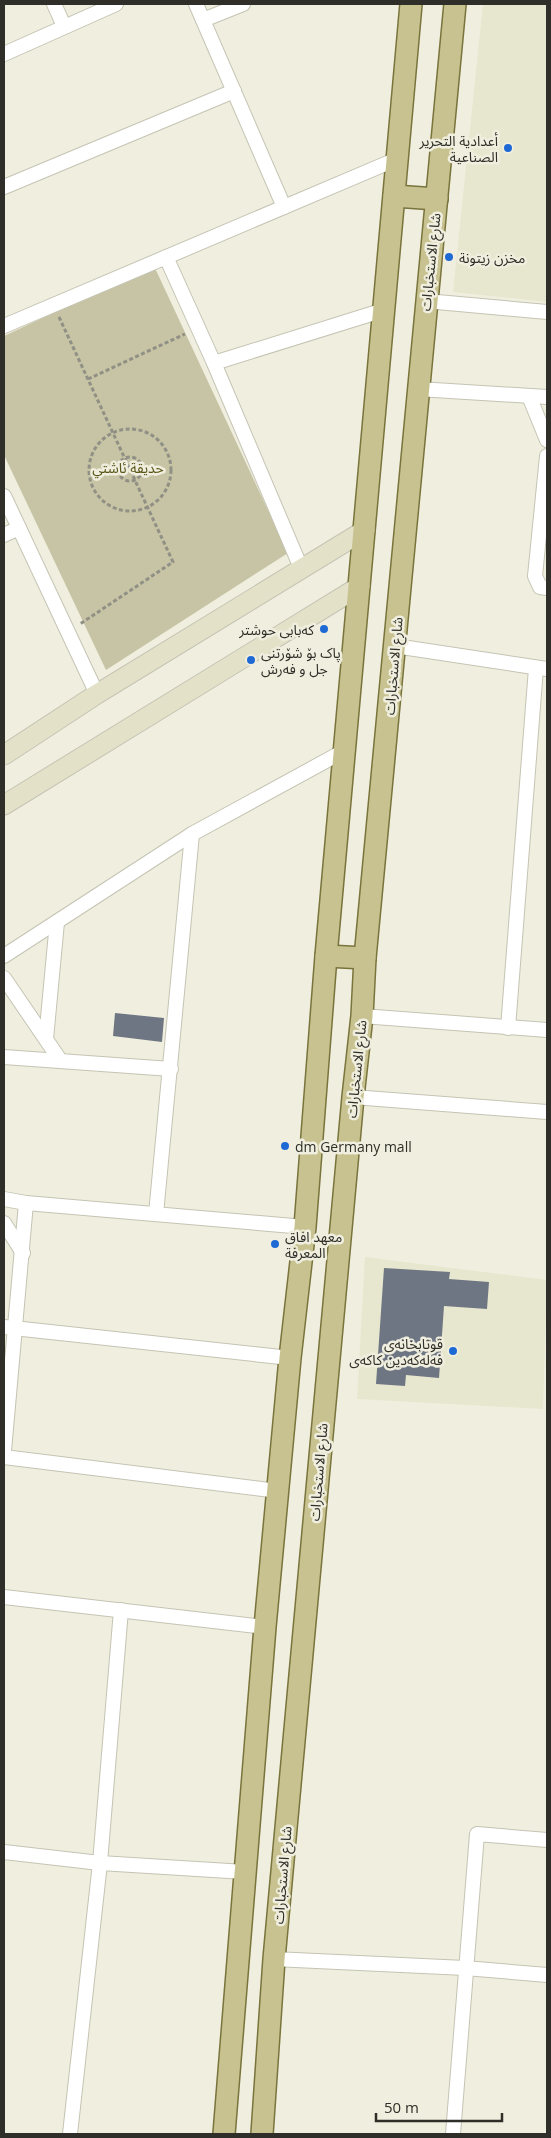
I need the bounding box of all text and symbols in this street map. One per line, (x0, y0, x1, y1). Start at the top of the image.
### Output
place label: أعدادية التحرير الصناعية (419, 131, 498, 166)
marker: أعدادية التحرير الصناعية (502, 142, 514, 154)
street label: شارع الاستخبارات (415, 212, 447, 312)
place label: مخزن زيتونة (459, 248, 525, 267)
marker: مخزن زيتونة (443, 251, 455, 263)
park label: حديقة ئاشتي (92, 458, 164, 479)
street label: شارع الاستخبارات (379, 616, 409, 716)
place label: کەبابی حوشتر (238, 620, 314, 639)
marker: کەبابی حوشتر (318, 623, 330, 635)
place label: پاک بۆ شۆرتنی جل و فەرش (261, 643, 341, 678)
marker: پاک بۆ شۆرتنی جل و فەرش (245, 654, 257, 666)
street label: شارع الاستخبارات (341, 1019, 373, 1119)
place label: dm Germany mall (295, 1137, 412, 1156)
marker: dm Germany mall (279, 1140, 291, 1152)
place label: معهد افاق المعرفة (285, 1227, 342, 1262)
marker: معهد افاق المعرفة (269, 1238, 281, 1250)
place label: قوتابخانەی فەلەکەدین کاکەی (349, 1334, 443, 1369)
marker: قوتابخانەی فەلەکەدین کاکەی (447, 1345, 459, 1357)
street label: شارع الاستخبارات (304, 1422, 334, 1522)
street label: شارع الاستخبارات (268, 1825, 298, 1925)
scale bar (376, 2090, 502, 2122)
text: 50 m (384, 2097, 419, 2117)

